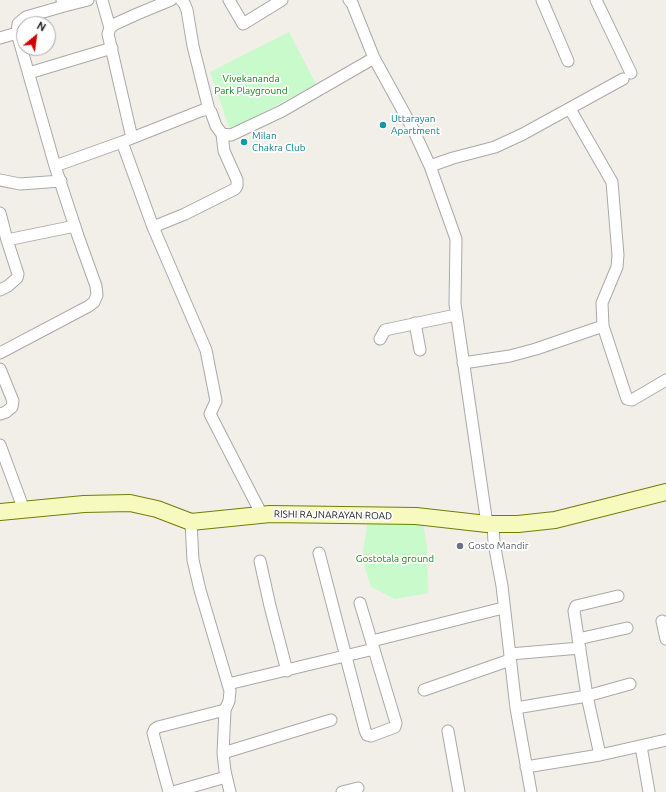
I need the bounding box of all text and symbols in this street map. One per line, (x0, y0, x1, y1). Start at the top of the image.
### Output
north arrow (16, 16, 56, 56)
text: N (35, 19, 48, 34)
park label: Vivekananda Park Playground (214, 73, 288, 96)
place label: Uttarayan Apartment (391, 113, 440, 136)
marker: Uttarayan Apartment (378, 120, 388, 130)
place label: Milan Chakra Club (252, 130, 306, 154)
marker: Milan Chakra Club (239, 137, 249, 147)
street label: RISHI RAJNARAYAN ROAD (274, 508, 392, 522)
place label: Gosto Mandir (468, 540, 528, 552)
marker: Gosto Mandir (455, 541, 465, 551)
park label: Gostotala ground (356, 553, 434, 565)

